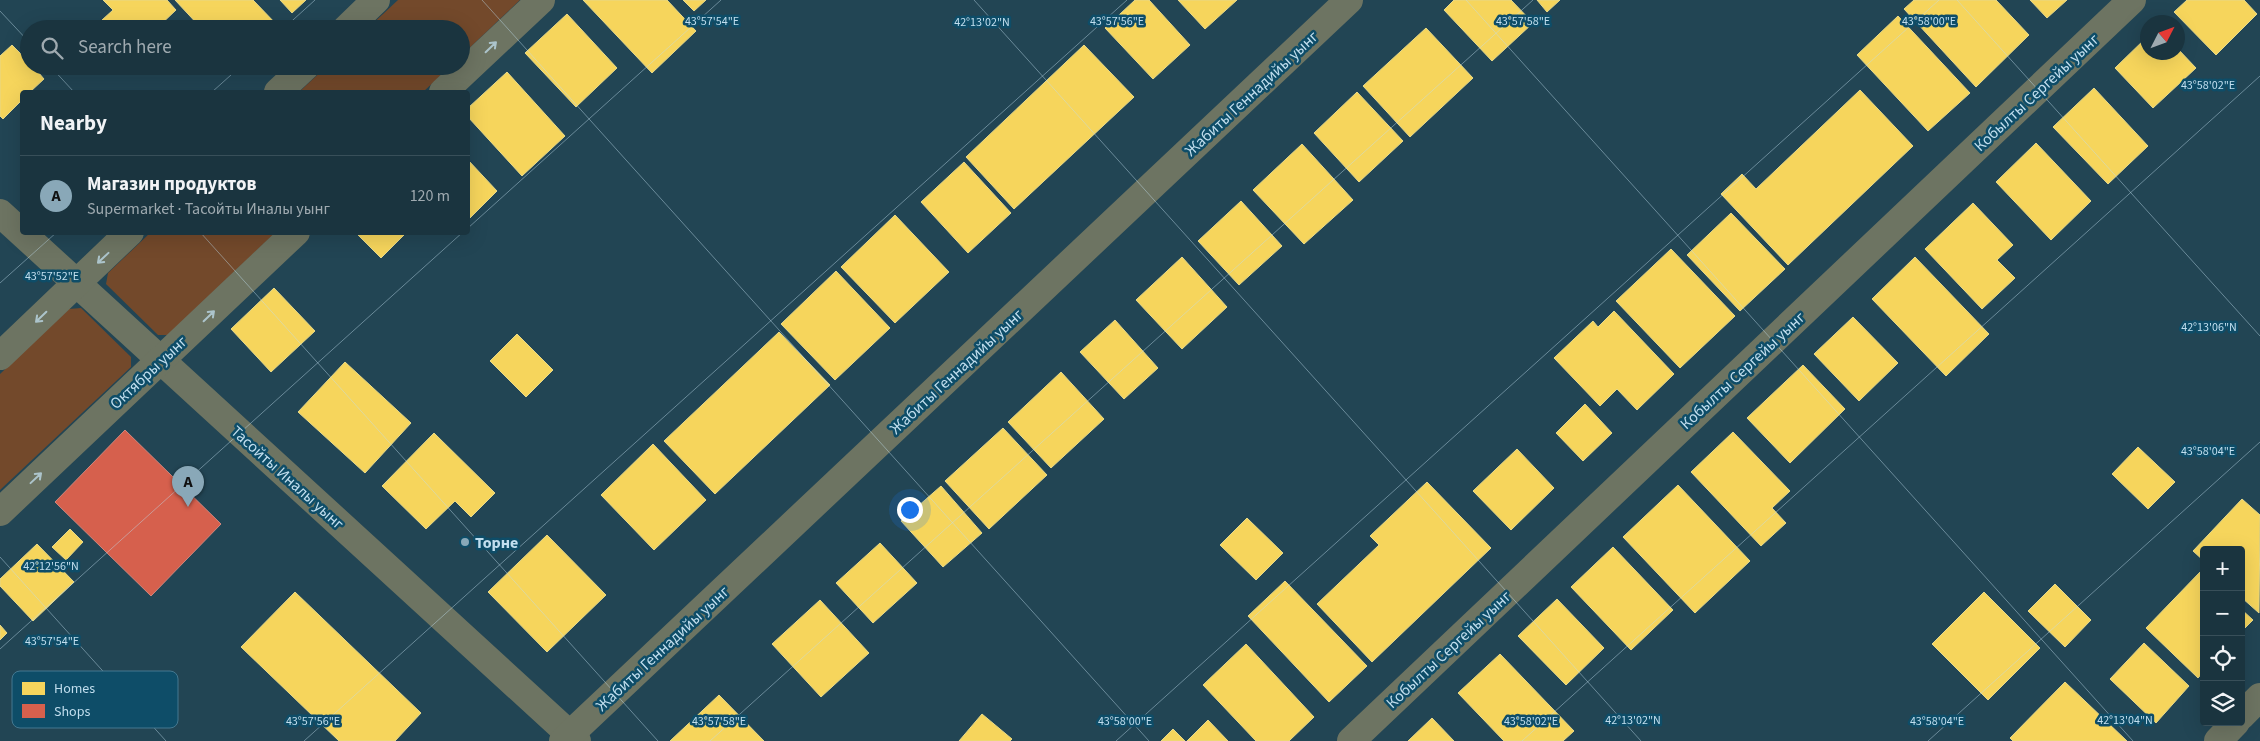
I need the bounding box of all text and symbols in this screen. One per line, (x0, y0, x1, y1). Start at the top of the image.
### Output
text: 43°57'54"E (685, 13, 739, 30)
text: 43°57'56"E (1090, 13, 1144, 30)
text: 43°57'58"E (1496, 13, 1550, 30)
text: 43°58'00"E (1902, 13, 1956, 30)
text: 42°13'02"N (954, 14, 1010, 31)
north arrow (2140, 15, 2185, 60)
search box (20, 20, 470, 75)
street label: Жабиты Геннадийы уынг (1180, 26, 1324, 161)
street label: Кобылты Сергейы уынг (1969, 29, 2104, 157)
icon: search (38, 34, 66, 62)
text: Search here (78, 34, 172, 61)
one-way arrow (485, 41, 498, 53)
text: 43°58'02"E (2181, 77, 2235, 94)
text: Nearby (40, 108, 107, 138)
text: Магазин продуктов (87, 171, 257, 198)
text: A (51, 185, 61, 207)
text: 120 m (410, 185, 450, 207)
text: Supermarket · Тасойты Иналы уынг (87, 198, 330, 220)
one-way arrow (97, 252, 110, 264)
text: 43°57'52"E (25, 268, 79, 285)
street label: Жабиты Геннадийы уынг (885, 304, 1029, 439)
street label: Кобылты Сергейы уынг (1675, 307, 1810, 435)
one-way arrow (202, 310, 215, 322)
one-way arrow (35, 311, 48, 323)
text: 42°13'06"N (2181, 319, 2237, 336)
street label: Октябры уынг (105, 331, 193, 414)
street label: Тасойты Иналы уынг (226, 421, 349, 535)
text: 43°58'04"E (2181, 443, 2235, 460)
pin: A (172, 466, 204, 507)
one-way arrow (29, 472, 42, 484)
your location (897, 497, 923, 523)
place label: Торне (475, 532, 518, 554)
marker: Торне (459, 536, 471, 548)
map controls (2200, 546, 2245, 726)
button: + (2200, 546, 2245, 591)
text: 42°12'56"N (23, 558, 79, 575)
street label: Жабиты Геннадийы уынг (591, 581, 735, 716)
street label: Кобылты Сергейы уынг (1381, 586, 1516, 714)
button: − (2200, 591, 2245, 636)
text: 43°57'54"E (25, 633, 79, 650)
button: locate (2200, 636, 2245, 681)
legend (12, 671, 178, 728)
text: Homes (54, 679, 95, 699)
button: layers (2200, 681, 2245, 726)
text: Shops (54, 702, 90, 722)
text: 42°13'02"N (1605, 712, 1661, 729)
text: 42°13'04"N (2097, 712, 2153, 729)
text: 43°57'56"E (286, 713, 340, 730)
text: 43°57'58"E (692, 713, 746, 730)
text: 43°58'00"E (1098, 713, 1152, 730)
text: 43°58'02"E (1504, 713, 1558, 730)
text: 43°58'04"E (1910, 713, 1964, 730)

